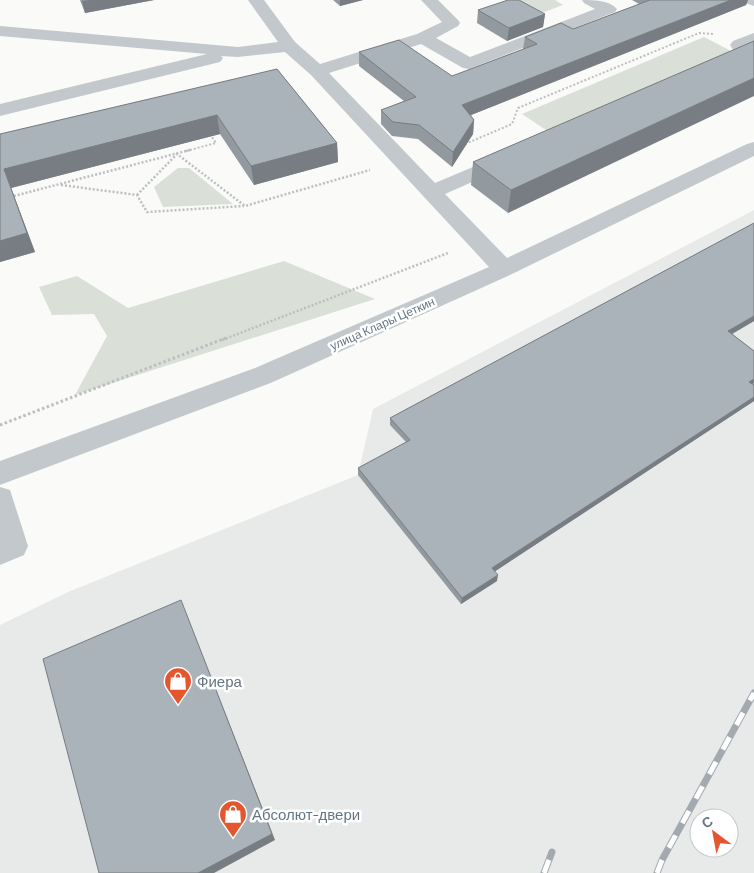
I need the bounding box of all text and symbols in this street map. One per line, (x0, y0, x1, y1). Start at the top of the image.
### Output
street label: улица Клары Цеткин (328, 294, 437, 353)
shop icon: Фиера (163, 666, 193, 705)
place label: Фиера (197, 672, 242, 690)
shop icon: Абсолют-двери (218, 799, 248, 838)
place label: Абсолют-двери (252, 805, 360, 823)
north arrow (689, 808, 739, 858)
text: С (698, 812, 716, 831)

